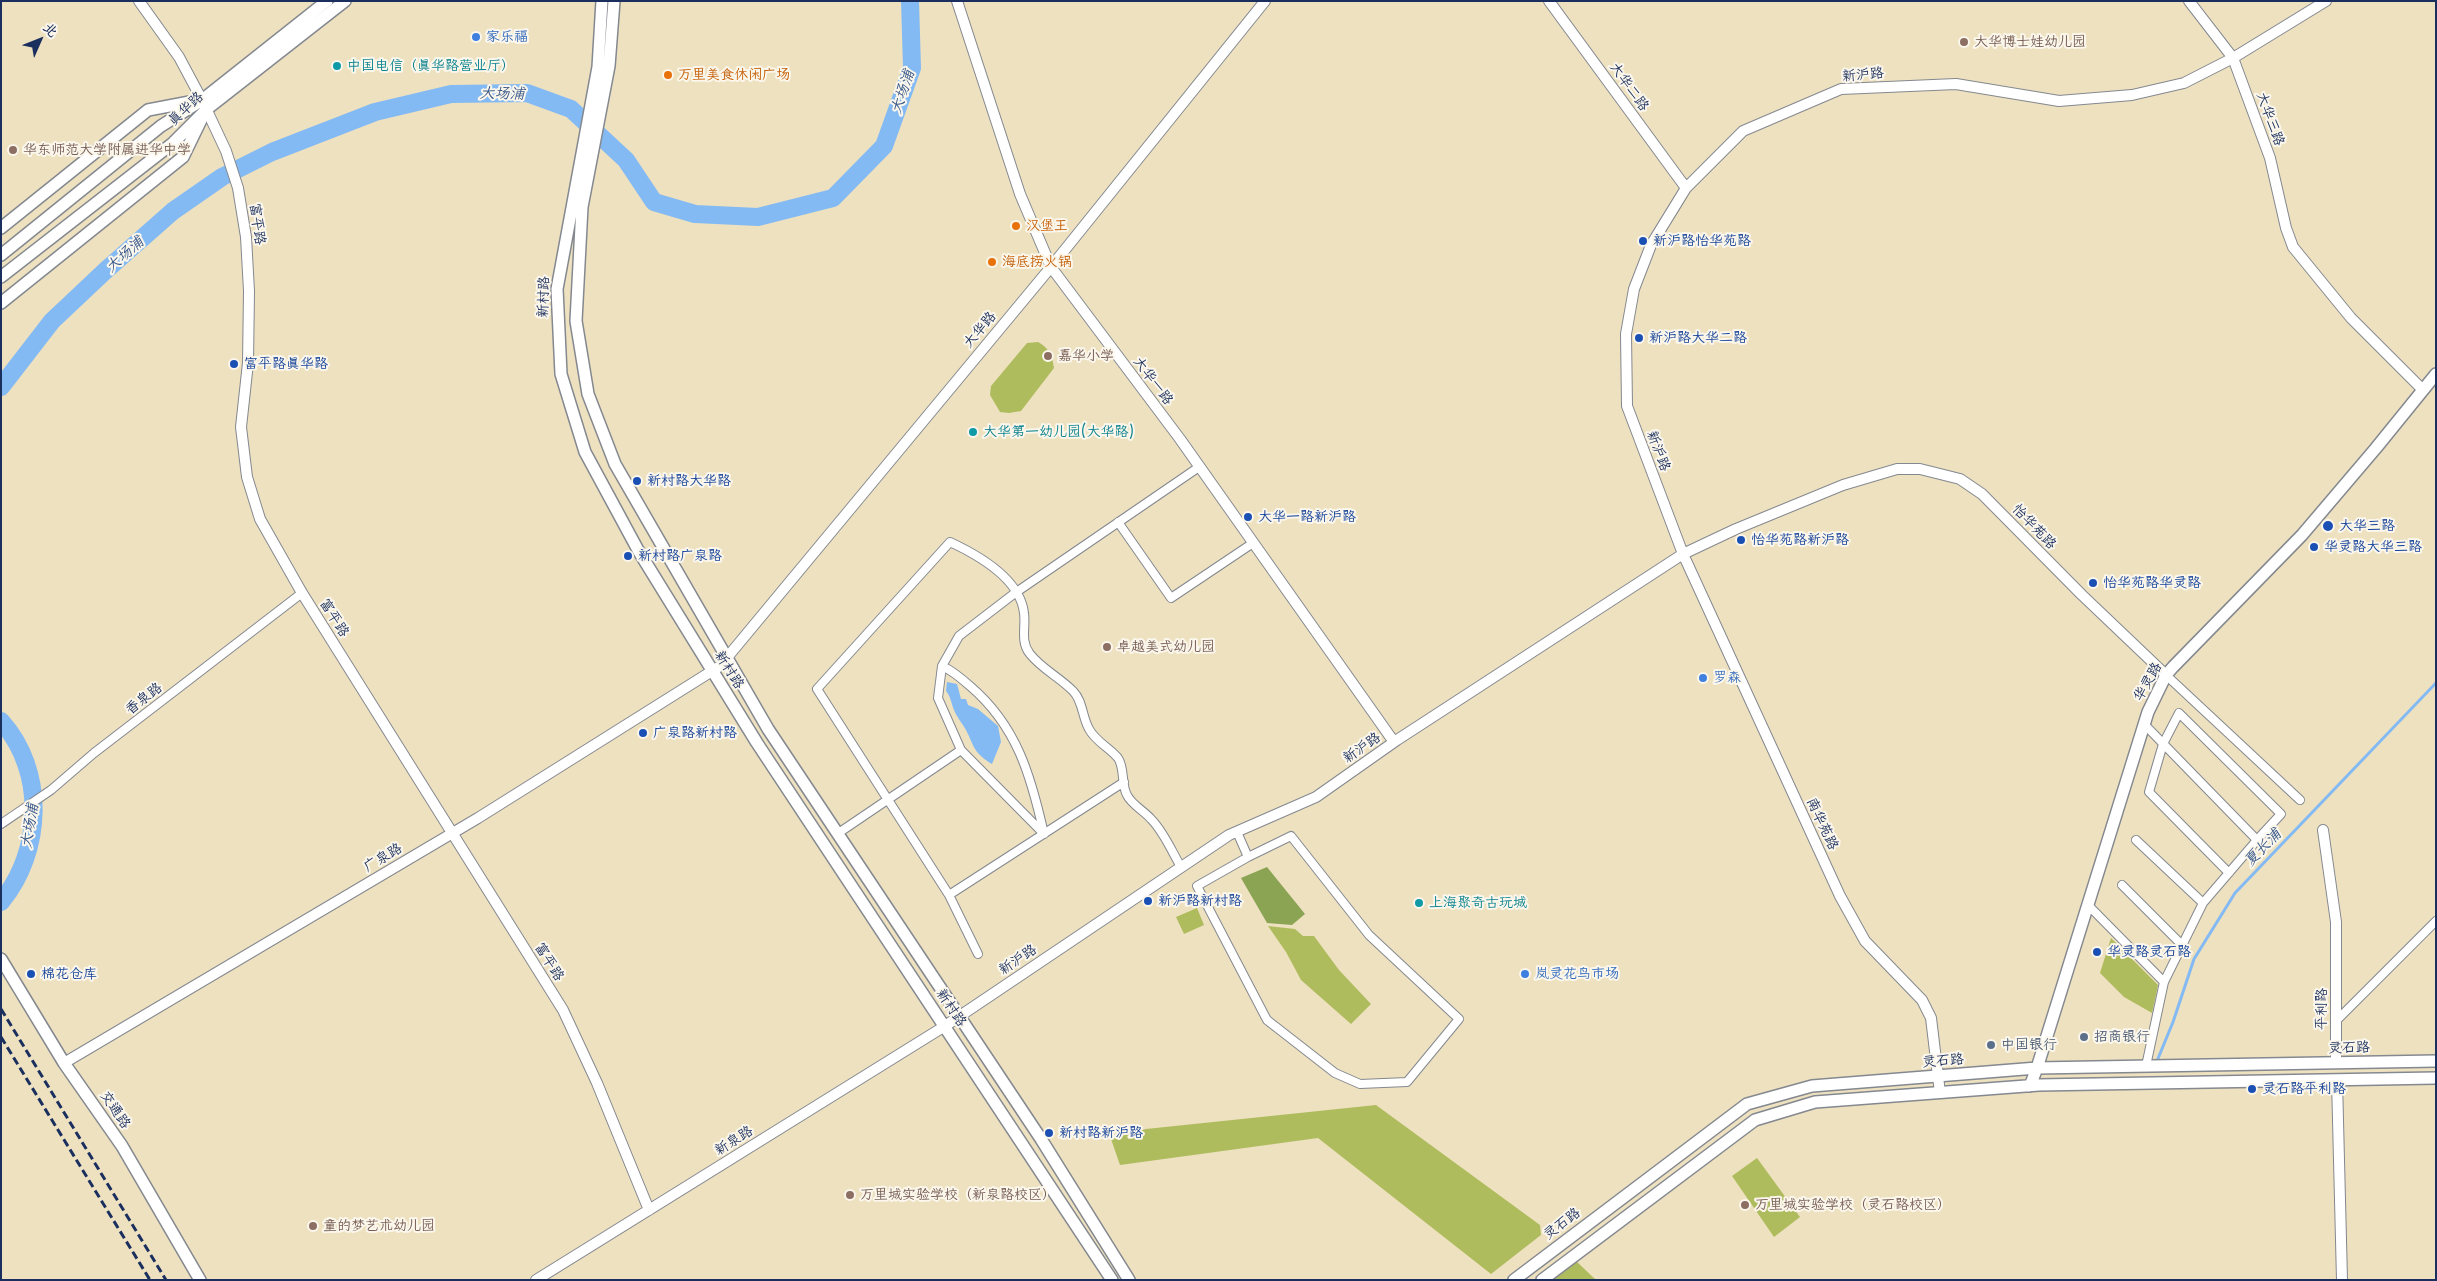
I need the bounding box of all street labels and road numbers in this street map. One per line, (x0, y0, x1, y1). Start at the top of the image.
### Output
street label: 大华二路 (1606, 59, 1652, 115)
street label: 新沪路 (1841, 65, 1885, 85)
street label: 真华路 (165, 89, 207, 129)
street label: 大华三路 (2253, 90, 2287, 148)
street label: 富平路 (246, 202, 268, 246)
street label: 新村路 (535, 276, 553, 318)
street label: 大华路 (960, 309, 1000, 351)
street label: 大华一路 (1129, 354, 1177, 408)
street label: 新沪路 (1643, 428, 1673, 474)
street label: 怡华苑路 (2009, 501, 2059, 553)
street label: 富平路 (316, 596, 352, 640)
street label: 新村路 (711, 648, 747, 692)
street label: 华灵路 (2130, 660, 2166, 704)
street label: 香泉路 (122, 679, 166, 719)
street label: 新沪路 (1340, 729, 1384, 767)
street label: 南华苑路 (1803, 795, 1841, 853)
street label: 广泉路 (361, 840, 405, 876)
street label: 富平路 (531, 940, 567, 984)
street label: 新沪路 (996, 941, 1040, 979)
street label: 新村路 (932, 986, 970, 1030)
street label: 平利路 (2314, 988, 2330, 1030)
street label: 灵石路 (2328, 1039, 2370, 1057)
street label: 灵石路 (1921, 1051, 1965, 1071)
street label: 交通路 (96, 1088, 134, 1132)
street label: 新泉路 (712, 1123, 756, 1159)
street label: 灵石路 (1540, 1205, 1584, 1243)

